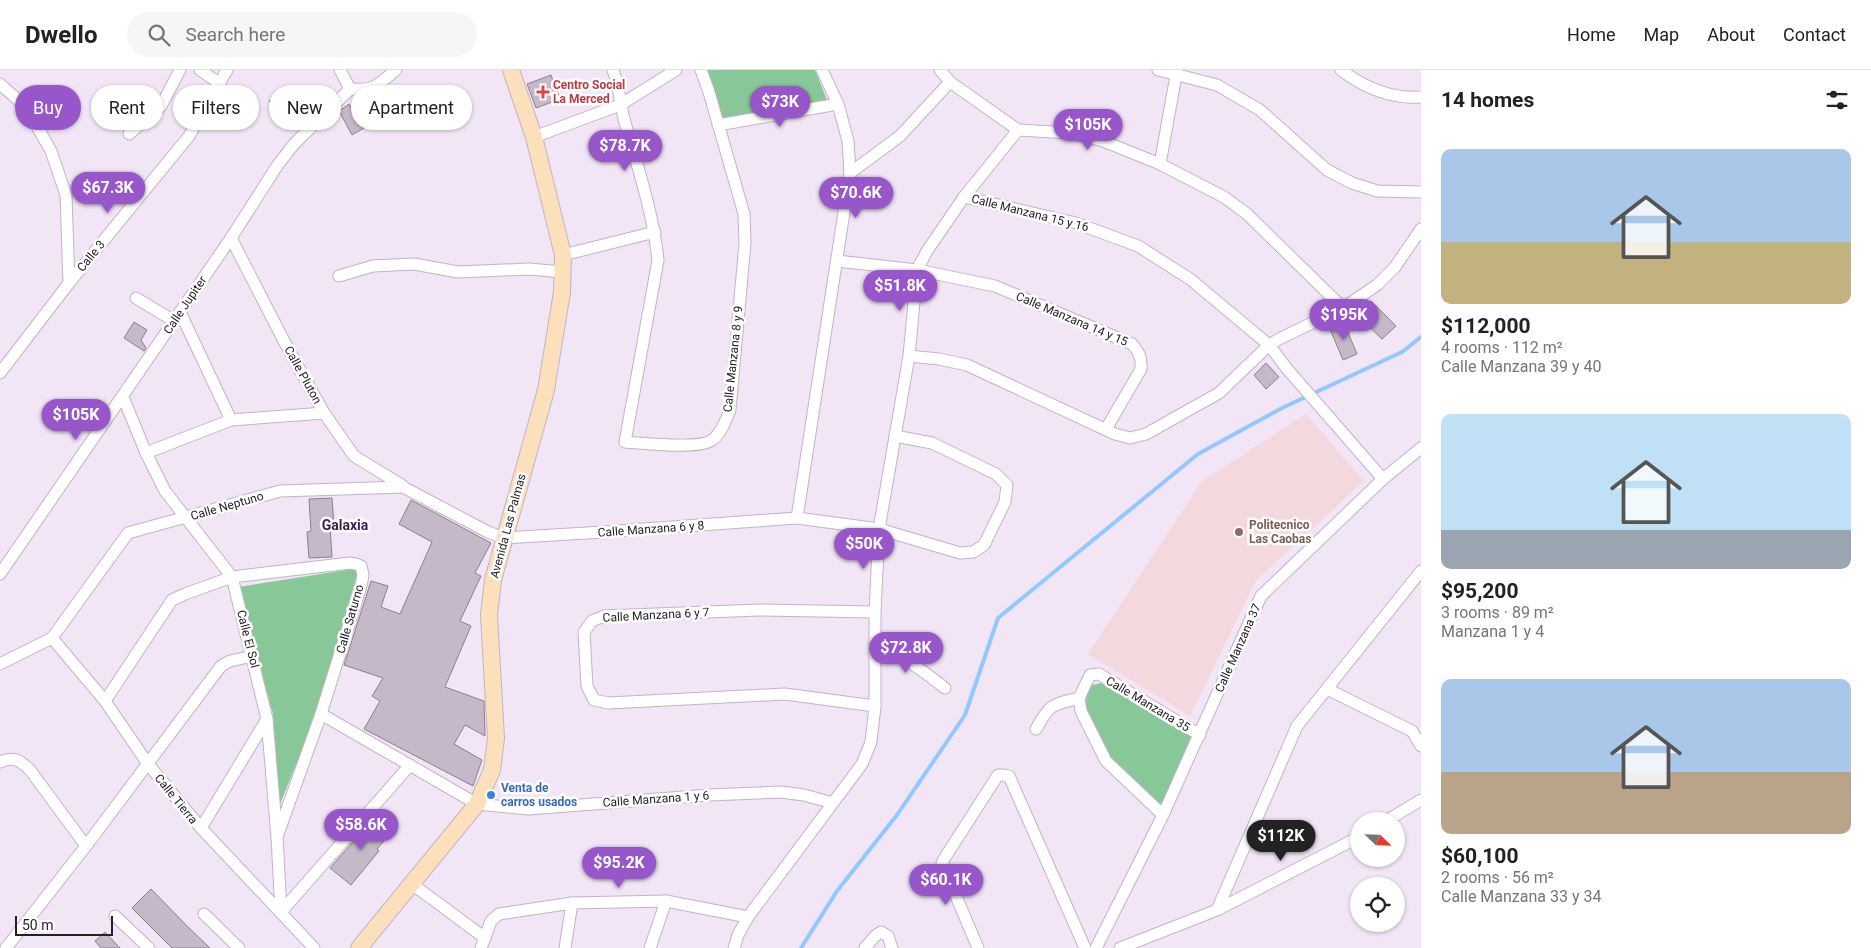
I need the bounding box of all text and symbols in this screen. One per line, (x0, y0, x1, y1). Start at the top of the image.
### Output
search box (127, 12, 477, 57)
text: Dwello (25, 21, 97, 49)
icon: search (145, 21, 173, 49)
text: Search here (185, 23, 285, 46)
text: Home (1567, 24, 1616, 45)
text: Map (1644, 24, 1679, 45)
text: About (1707, 24, 1755, 45)
text: Contact (1783, 24, 1846, 45)
place label: Centro Social La Merced (553, 78, 625, 106)
chip: Buy (15, 85, 81, 130)
chip: Rent (91, 85, 163, 130)
chip: Filters (173, 85, 259, 130)
chip: New (269, 85, 341, 130)
chip: Apartment (351, 85, 472, 130)
pin: $73K (750, 85, 810, 128)
marker: Centro Social La Merced (537, 86, 549, 98)
icon: filters (1823, 86, 1851, 114)
text: 14 homes (1441, 88, 1534, 112)
text: $73K (761, 92, 799, 111)
pin: $105K (1053, 108, 1123, 151)
text: $105K (1065, 115, 1111, 134)
pin: $78.7K (584, 129, 666, 172)
text: $78.7K (599, 136, 651, 155)
pin: $67.3K (67, 172, 149, 214)
pin: $70.6K (815, 176, 897, 219)
text: $67.3K (82, 178, 134, 197)
icon: home (1601, 182, 1691, 272)
text: $70.6K (830, 183, 882, 202)
street label: Calle Manzana 15 y 16 (970, 192, 1090, 234)
street label: Calle 3 (74, 238, 108, 274)
pin: $51.8K (859, 270, 941, 312)
street label: Calle Jupiter (161, 273, 209, 337)
text: $51.8K (874, 276, 926, 295)
street label: Calle Manzana 14 y 15 (1014, 289, 1130, 349)
pin: $195K (1309, 298, 1379, 341)
street label: Calle Manzana 8 y 9 (720, 305, 746, 413)
text: $195K (1321, 305, 1367, 324)
text: $112,000 (1441, 314, 1531, 338)
text: 4 rooms · 112 m² (1441, 338, 1563, 357)
street label: Calle Pluton (281, 344, 325, 406)
text: Calle Manzana 39 y 40 (1441, 357, 1601, 376)
pin: $105K (41, 398, 111, 441)
text: $105K (53, 405, 99, 424)
icon: home (1601, 447, 1691, 537)
street label: Avenida Las Palmas (487, 472, 529, 580)
street label: Calle Neptuno (189, 489, 265, 523)
district label: Galaxia (322, 517, 369, 533)
street label: Calle Manzana 6 y 8 (597, 518, 705, 540)
place label: Politecnico Las Caobas (1249, 518, 1311, 546)
marker: Politecnico Las Caobas (1233, 526, 1245, 538)
pin: $50K (834, 528, 894, 570)
text: $50K (845, 534, 883, 553)
text: $95,200 (1441, 579, 1518, 603)
street label: Calle Saturno (333, 583, 367, 655)
street label: Calle Manzana 37 (1212, 601, 1264, 694)
text: 3 rooms · 89 m² (1441, 603, 1554, 622)
street label: Calle Manzana 6 y 7 (602, 605, 710, 625)
street label: Calle El Sol (234, 609, 262, 669)
text: Manzana 1 y 4 (1441, 622, 1544, 641)
pin: $72.8K (865, 632, 947, 674)
text: $72.8K (880, 638, 932, 657)
street label: Calle Manzana 35 (1104, 673, 1193, 735)
icon: home (1601, 712, 1691, 802)
street label: Calle Tierra (152, 771, 200, 827)
place label: Venta de carros usados (501, 781, 577, 809)
street label: Calle Manzana 1 y 6 (602, 788, 710, 810)
marker: Venta de carros usados (485, 789, 497, 801)
pin: $58.6K (320, 808, 402, 851)
north arrow (1350, 812, 1405, 868)
map controls (1350, 812, 1405, 932)
text: $58.6K (335, 815, 387, 834)
pin: $112K (1246, 820, 1316, 862)
text: $112K (1258, 826, 1304, 845)
text: $60,100 (1441, 844, 1518, 868)
pin: $95.2K (578, 846, 660, 889)
text: $95.2K (593, 853, 645, 872)
pin: $60.1K (905, 864, 987, 906)
text: 2 rooms · 56 m² (1441, 868, 1554, 887)
text: $60.1K (920, 870, 972, 889)
button: locate (1350, 877, 1405, 932)
text: Calle Manzana 33 y 34 (1441, 887, 1601, 906)
scale bar (15, 913, 112, 936)
text: 50 m (22, 917, 54, 933)

